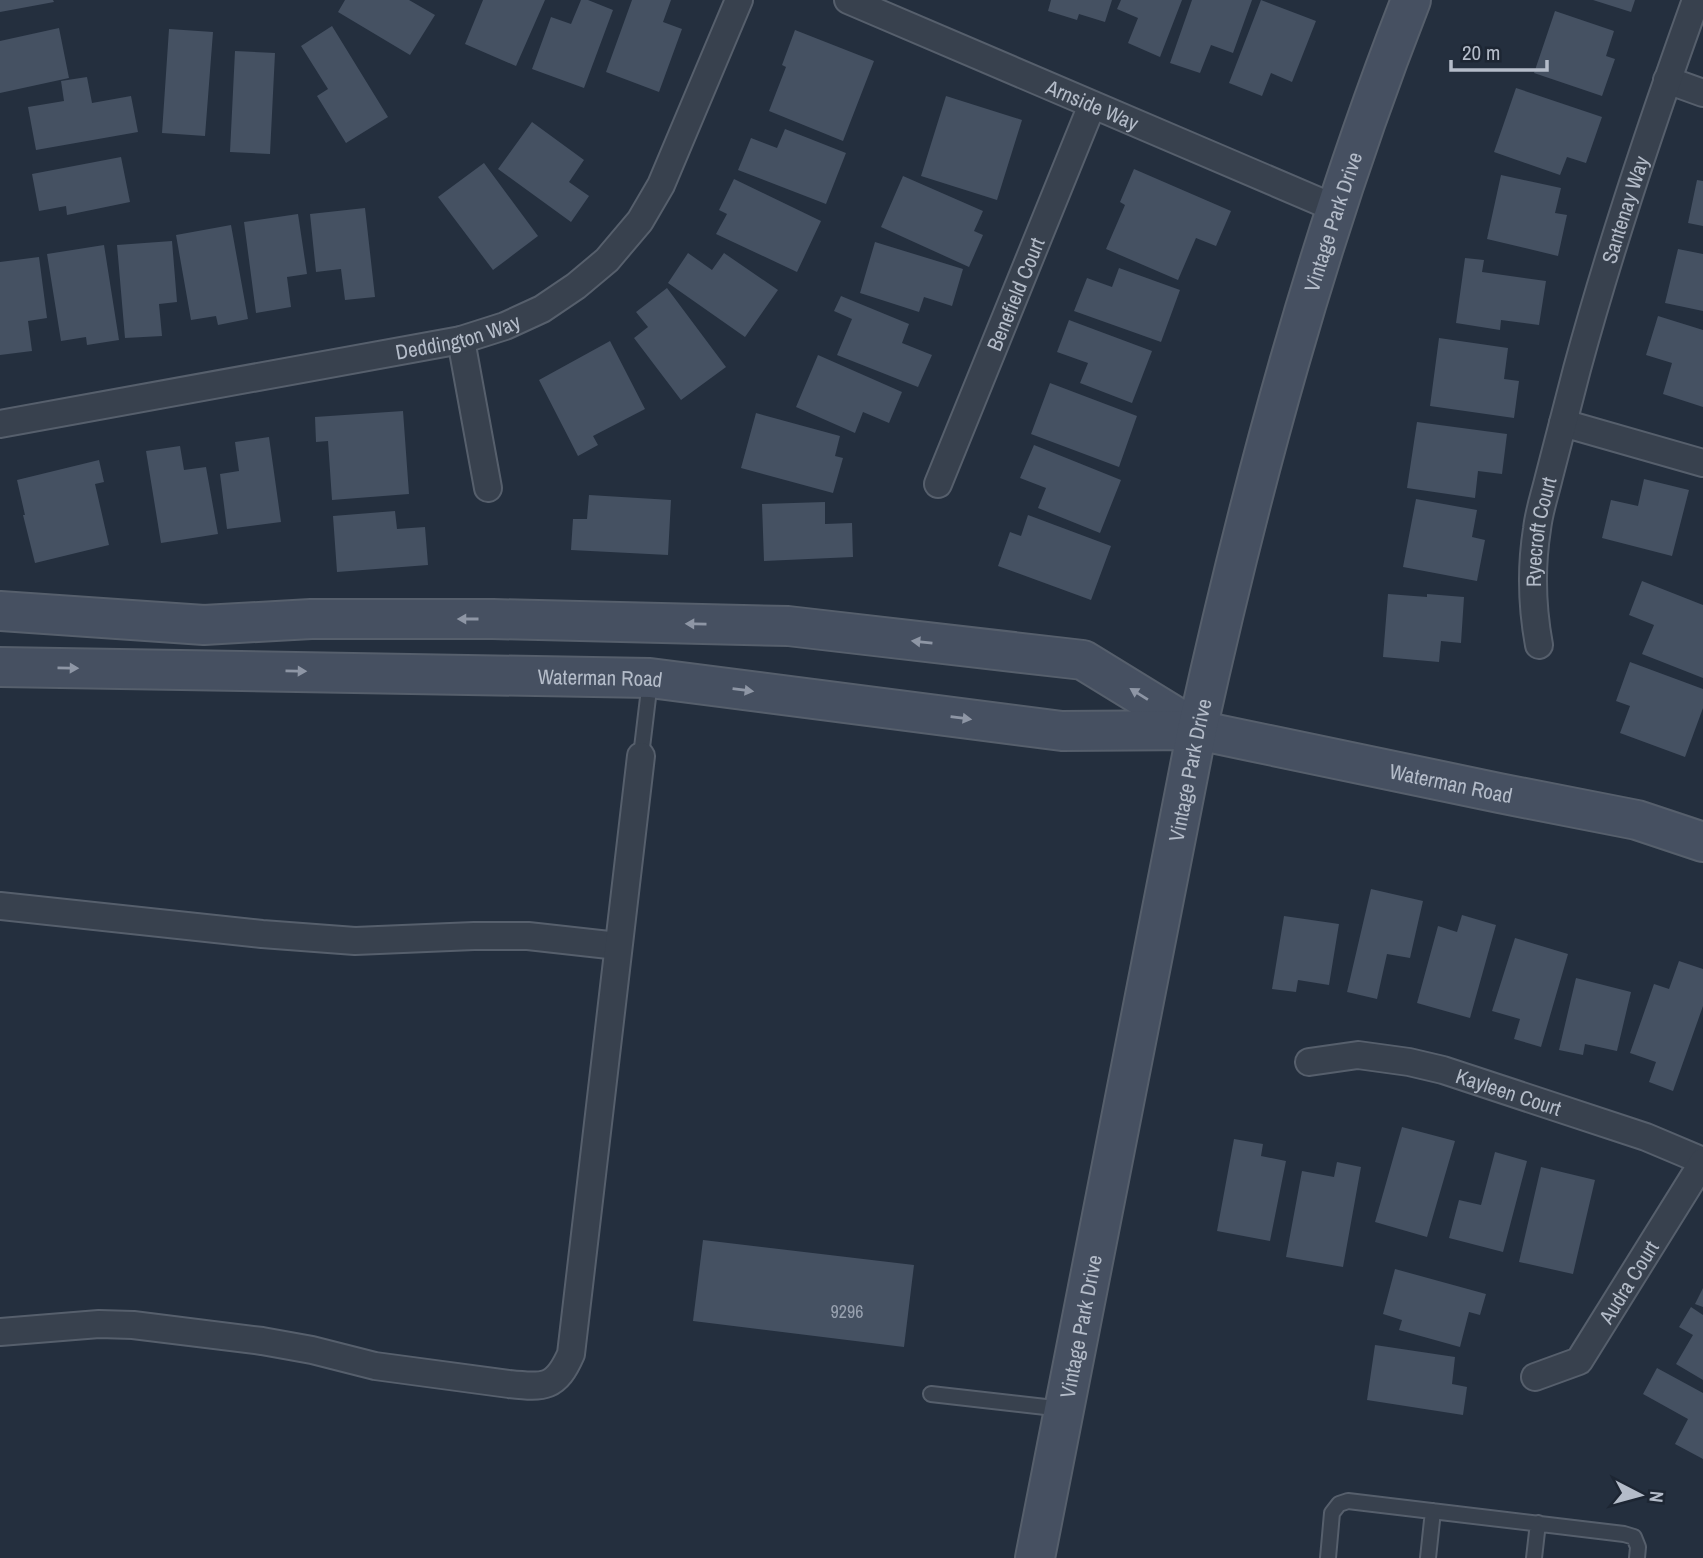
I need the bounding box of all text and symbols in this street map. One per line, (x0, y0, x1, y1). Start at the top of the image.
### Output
scale bar (1451, 28, 1547, 72)
text: 20 m (1462, 38, 1500, 67)
street label: Arnside Way (1041, 72, 1144, 137)
street label: Vintage Park Drive (1297, 148, 1369, 295)
street label: Santenay Way (1594, 152, 1655, 267)
street label: Benefield Court (979, 233, 1051, 355)
street label: Deddington Way (393, 306, 525, 366)
street label: Ryecroft Court (1519, 474, 1563, 587)
one-way arrow (457, 613, 479, 625)
one-way arrow (684, 618, 706, 630)
one-way arrow (911, 636, 933, 647)
one-way arrow (57, 662, 79, 674)
street label: Waterman Road (537, 662, 664, 694)
one-way arrow (285, 665, 307, 677)
one-way arrow (732, 684, 754, 695)
one-way arrow (1129, 688, 1148, 701)
street label: Vintage Park Drive (1161, 696, 1218, 844)
one-way arrow (950, 713, 972, 724)
street label: Waterman Road (1387, 756, 1515, 810)
street label: Kayleen Court (1452, 1061, 1565, 1123)
street label: Audra Court (1591, 1235, 1665, 1330)
street label: Vintage Park Drive (1052, 1252, 1108, 1400)
house number: 9296 (831, 1299, 863, 1324)
north arrow (1605, 1460, 1675, 1530)
text: N (1643, 1490, 1670, 1504)

